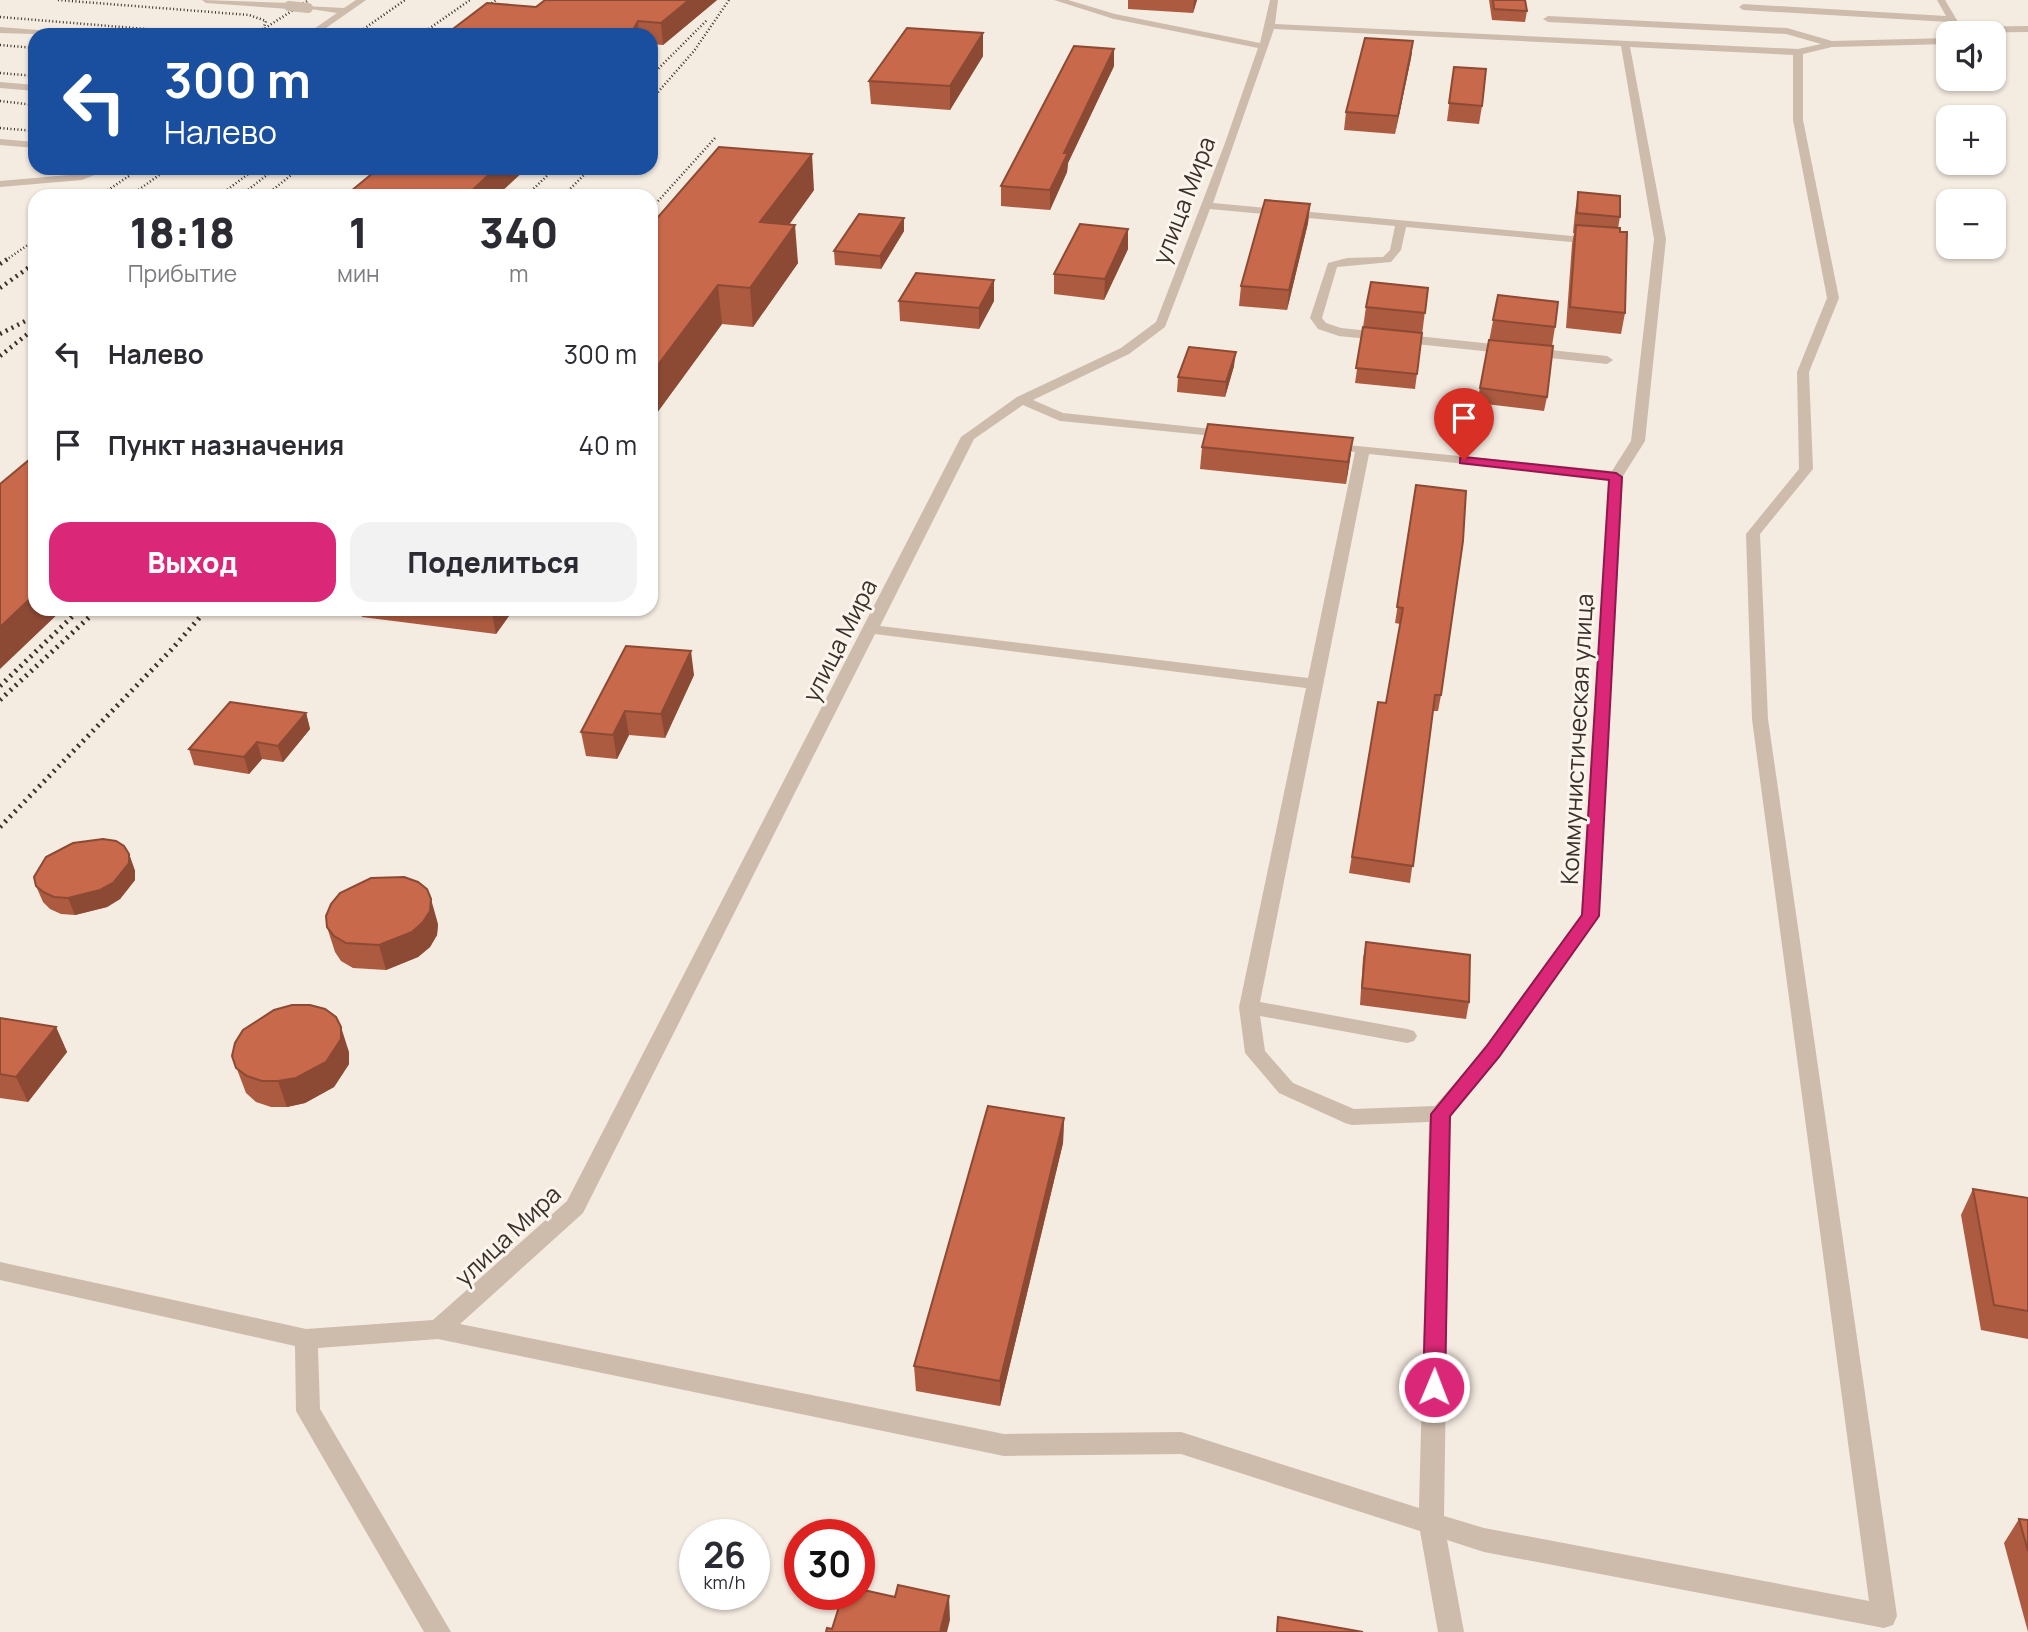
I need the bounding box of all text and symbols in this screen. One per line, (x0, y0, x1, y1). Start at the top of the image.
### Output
map controls (1936, 21, 2006, 259)
button: sound (1936, 21, 2006, 91)
text: 300 m (164, 46, 311, 113)
icon: left (49, 56, 140, 147)
button: + (1936, 105, 2006, 175)
text: Налево (164, 110, 277, 154)
street label: улица Мира (1144, 132, 1222, 268)
button: − (1936, 189, 2006, 259)
text: 18:18 (130, 203, 235, 261)
text: 1 (349, 203, 368, 261)
text: 340 (479, 203, 558, 261)
text: Прибытие (128, 257, 237, 289)
text: мин (337, 257, 380, 289)
text: m (509, 257, 529, 289)
icon: left (49, 335, 87, 373)
text: Налево (108, 336, 204, 372)
text: 300 m (564, 336, 637, 372)
pin (1434, 388, 1494, 460)
icon: arrive (1445, 399, 1483, 437)
icon: arrive (49, 426, 87, 464)
text: Пункт назначения (108, 427, 344, 463)
text: 40 m (579, 427, 637, 463)
button: Выход (49, 522, 336, 602)
button: Поделиться (350, 522, 637, 602)
street label: улица Мира (794, 573, 884, 707)
street label: Коммунистическая улица (1552, 593, 1600, 885)
street label: улица Мира (447, 1177, 567, 1293)
position arrow (1397, 1350, 1471, 1424)
speed limit sign: 30 (784, 1519, 875, 1610)
text: 26 (703, 1531, 746, 1579)
text: km/h (704, 1570, 745, 1594)

